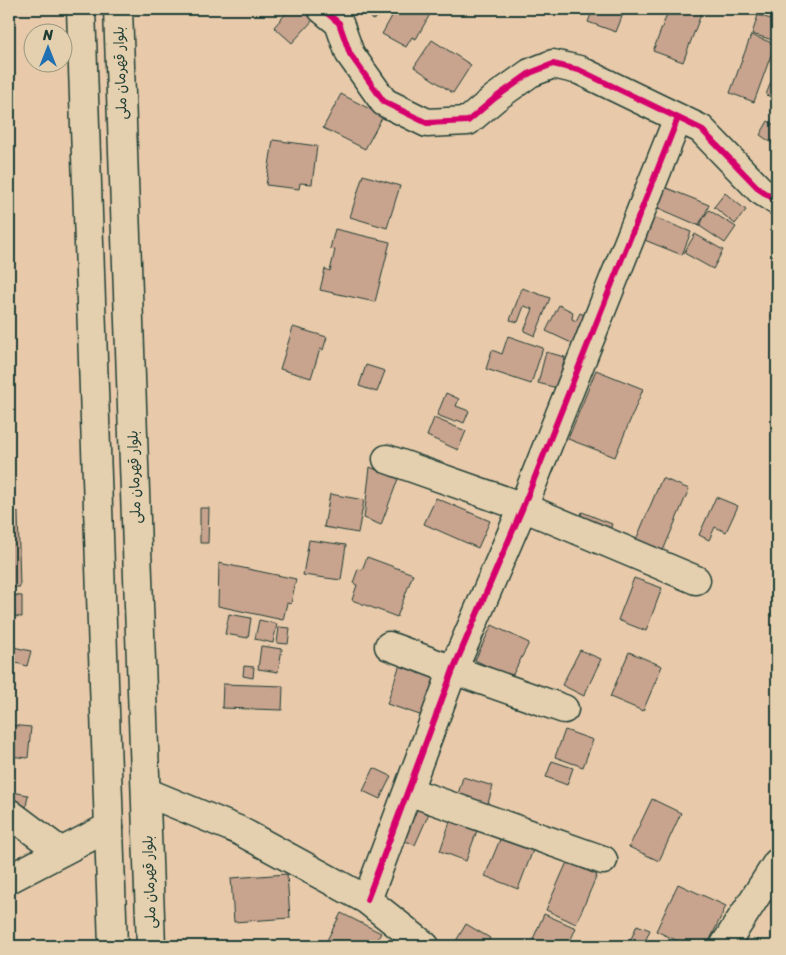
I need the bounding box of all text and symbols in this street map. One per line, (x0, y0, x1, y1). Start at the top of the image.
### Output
north arrow (22, 22, 72, 72)
text: N (42, 23, 53, 48)
street label: بلوار قهرمان ملی (106, 26, 135, 120)
street label: بلوار قهرمان ملی (120, 430, 149, 524)
street label: بلوار قهرمان ملی (135, 835, 164, 929)

